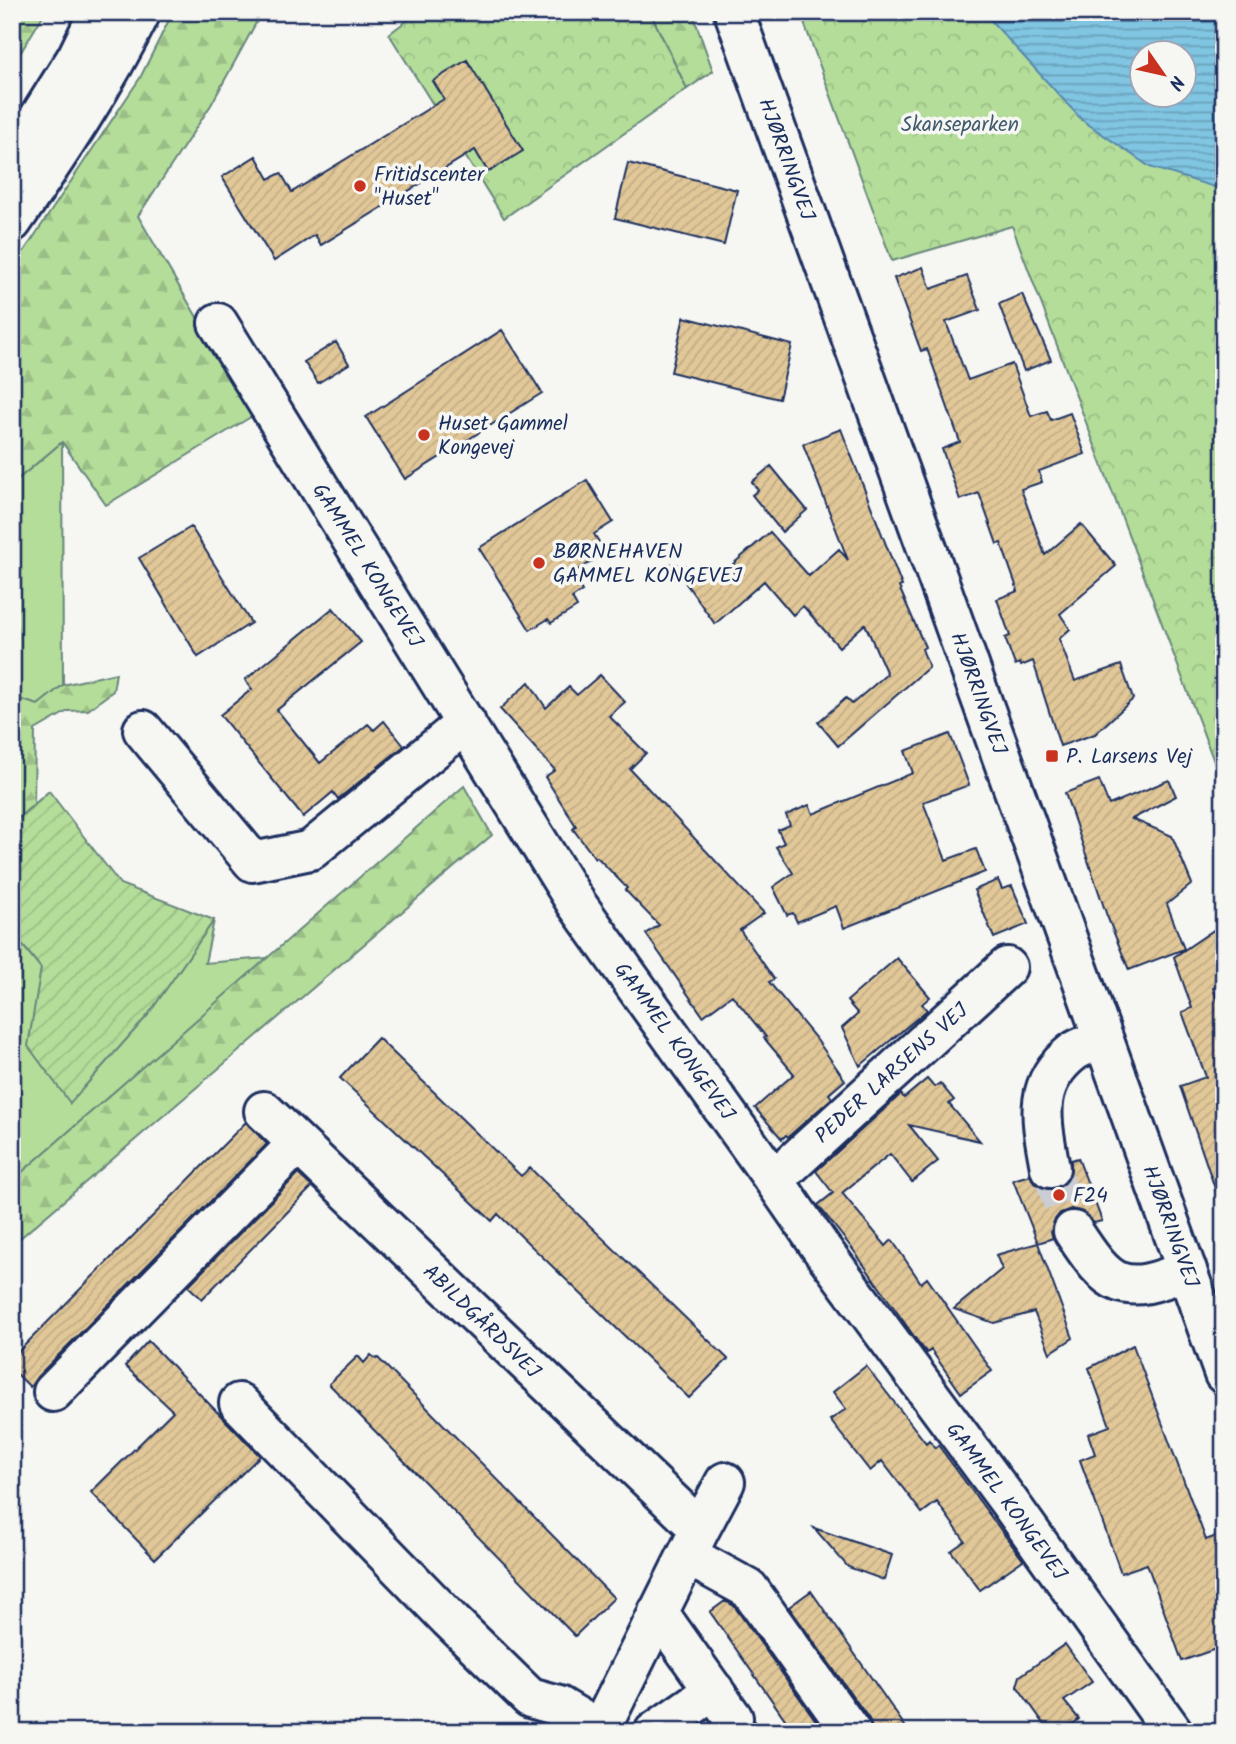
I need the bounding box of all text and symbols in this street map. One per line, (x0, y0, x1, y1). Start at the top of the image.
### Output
north arrow (1128, 38, 1198, 108)
text: N (1160, 69, 1191, 96)
street label: HJØRRINGVEJ (748, 94, 823, 226)
park label: Skanseparken (901, 109, 1019, 142)
place label: Fritidscenter "Huset" (374, 159, 485, 216)
marker: Fritidscenter "Huset" (352, 178, 368, 194)
place label: Huset Gammel Kongevej (438, 408, 568, 465)
marker: Huset Gammel Kongevej (416, 427, 432, 443)
street label: GAMMEL KONGEVEJ (303, 477, 431, 656)
place label: BØRNEHAVEN GAMMEL KONGEVEJ (553, 536, 743, 593)
marker: BØRNEHAVEN GAMMEL KONGEVEJ (531, 555, 547, 571)
street label: HJØRRINGVEJ (940, 628, 1015, 760)
place label: P. Larsens Vej (1066, 741, 1193, 774)
marker: P. Larsens Vej (1044, 748, 1060, 764)
street label: GAMMEL KONGEVEJ (605, 956, 743, 1129)
street label: PEDER LARSENS VEJ (808, 995, 977, 1152)
street label: HJØRRINGVEJ (1132, 1161, 1207, 1293)
place label: F24 (1073, 1180, 1108, 1213)
marker: F24 (1051, 1187, 1067, 1203)
street label: ABILDGÅRDSVEJ (414, 1257, 548, 1388)
street label: GAMMEL KONGEVEJ (937, 1416, 1075, 1589)

